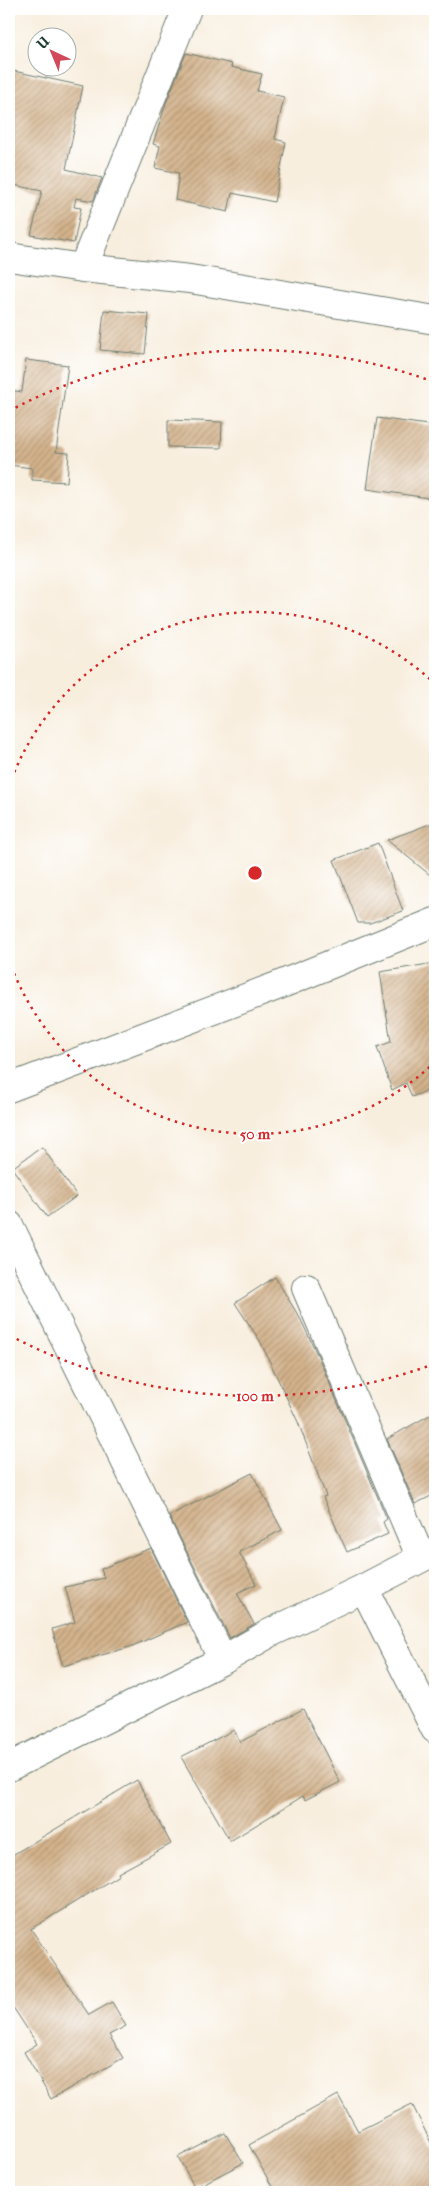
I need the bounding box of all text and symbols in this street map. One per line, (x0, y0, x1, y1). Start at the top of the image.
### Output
north arrow (28, 28, 78, 78)
text: U (33, 33, 53, 54)
centre of rings (246, 864, 264, 882)
text: 50 m (240, 1125, 271, 1143)
text: 100 m (236, 1387, 274, 1405)

